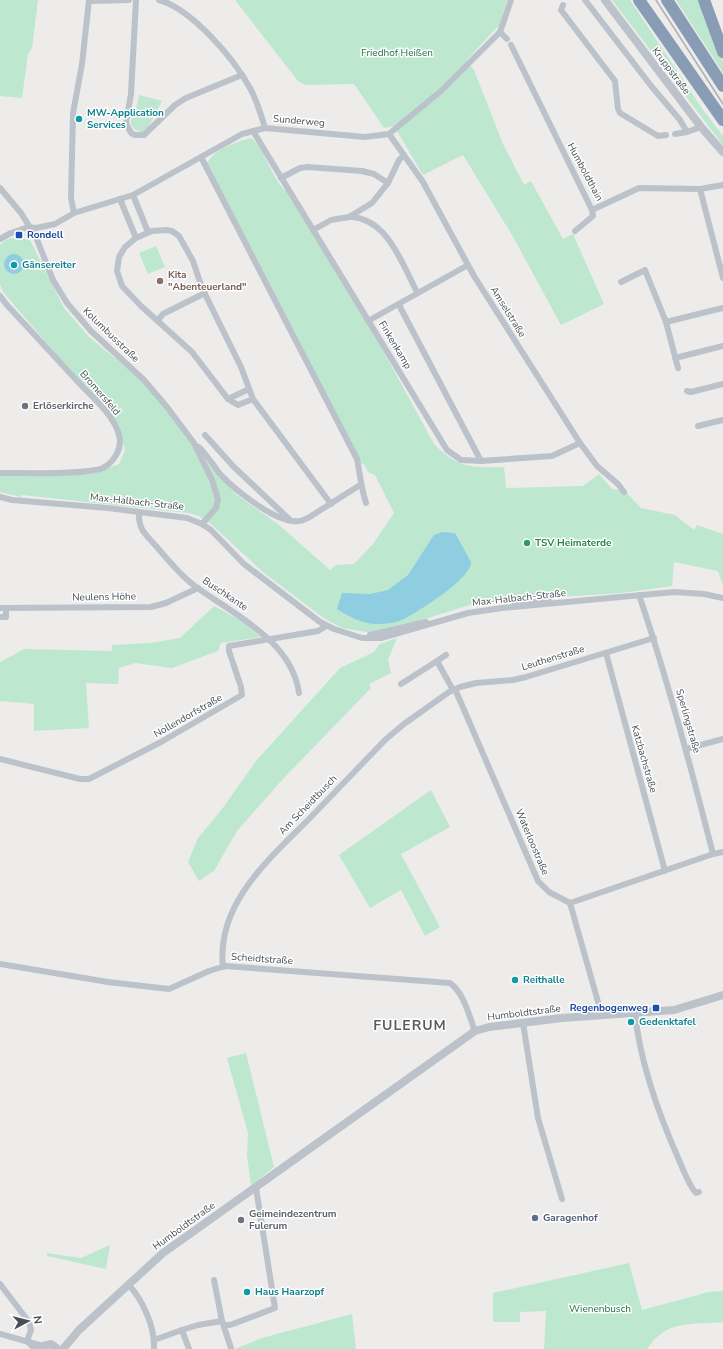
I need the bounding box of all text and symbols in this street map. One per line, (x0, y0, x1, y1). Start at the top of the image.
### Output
street label: Kruppstraße (649, 45, 693, 97)
park label: Friedhof Heißen (361, 46, 433, 60)
place label: MW-Application Services (87, 106, 164, 132)
street label: Sunderweg (272, 112, 326, 130)
marker: MW-Application Services (74, 114, 84, 124)
street label: Humboldthain (564, 140, 606, 204)
place label: Rondell (27, 228, 64, 242)
marker: Rondell (14, 230, 24, 240)
place label: Gänsereiter (22, 258, 76, 272)
marker: Gänsereiter (9, 260, 19, 270)
place label: Kita "Abenteuerland" (168, 268, 247, 294)
marker: Kita "Abenteuerland" (155, 276, 165, 286)
street label: Amselstraße (487, 284, 529, 340)
street label: Kolumbusstraße (80, 304, 142, 366)
street label: Finkenkamp (375, 318, 415, 372)
street label: Bromersfeld (77, 368, 124, 419)
place label: Erlöserkirche (33, 399, 94, 413)
marker: Erlöserkirche (20, 401, 30, 411)
street label: Max-Halbach-Straße (89, 490, 185, 514)
place label: TSV Heimaterde (535, 536, 612, 550)
marker: TSV Heimaterde (522, 538, 532, 548)
street label: Buschkante (199, 574, 251, 614)
street label: Max-Halbach-Straße (471, 586, 567, 610)
street label: Neulens Höhe (72, 589, 136, 605)
street label: Leuthenstraße (520, 642, 586, 674)
street label: Sperlingstraße (672, 687, 704, 755)
street label: Nollendorfstraße (151, 691, 225, 741)
street label: Katzbachstraße (628, 724, 660, 794)
street label: Am Scheidtbusch (276, 772, 340, 838)
street label: Waterloostraße (512, 807, 552, 877)
street label: Scheidtstraße (231, 950, 293, 968)
place label: Reithalle (523, 973, 565, 987)
marker: Reithalle (510, 975, 520, 985)
place label: Regenbogenweg (570, 1001, 648, 1015)
street label: Humboldtstraße (486, 1002, 562, 1024)
marker: Regenbogenweg (651, 1003, 661, 1013)
place label: Gedenktafel (639, 1015, 697, 1029)
district label: FULERUM (373, 1016, 447, 1035)
marker: Gedenktafel (626, 1017, 636, 1027)
street label: Humboldtstraße (150, 1199, 218, 1253)
place label: Geimeindezentrum Fulerum (249, 1207, 337, 1233)
place label: Garagenhof (543, 1211, 598, 1225)
marker: Garagenhof (530, 1213, 540, 1223)
marker: Geimeindezentrum Fulerum (236, 1215, 246, 1225)
place label: Haus Haarzopf (255, 1285, 325, 1299)
marker: Haus Haarzopf (242, 1287, 252, 1297)
north arrow (8, 1301, 48, 1341)
park label: Wienenbusch (569, 1302, 631, 1316)
text: N (29, 1315, 45, 1325)

